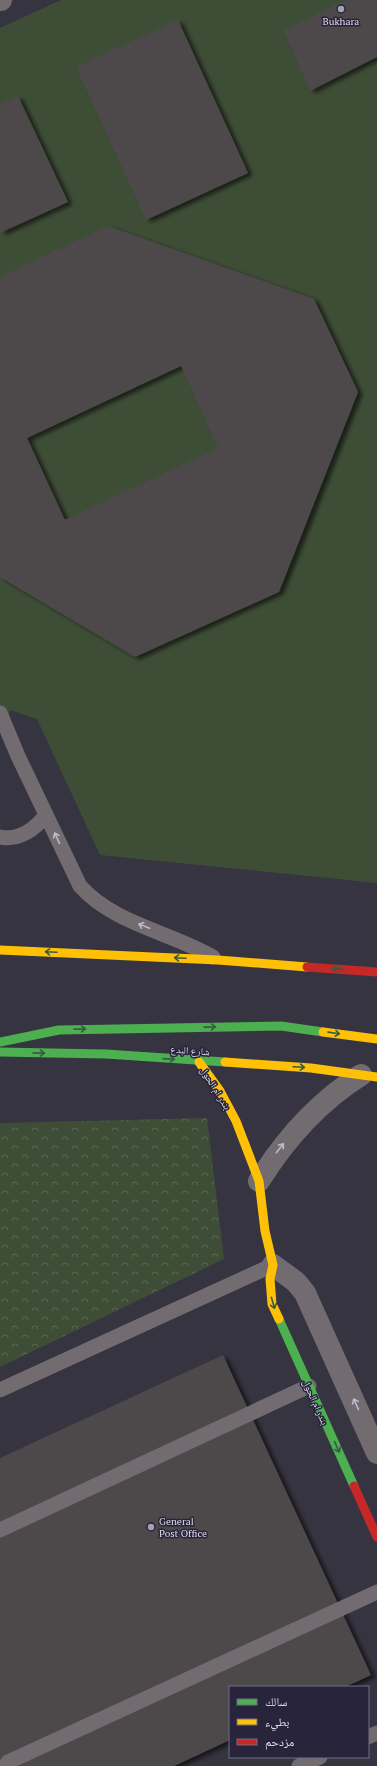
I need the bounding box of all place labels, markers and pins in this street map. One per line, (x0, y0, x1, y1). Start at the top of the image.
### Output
marker: Bukhara (336, 4, 346, 14)
place label: Bukhara (323, 15, 359, 28)
place label: General Post Office (159, 1515, 207, 1540)
marker: General Post Office (146, 1522, 156, 1532)

